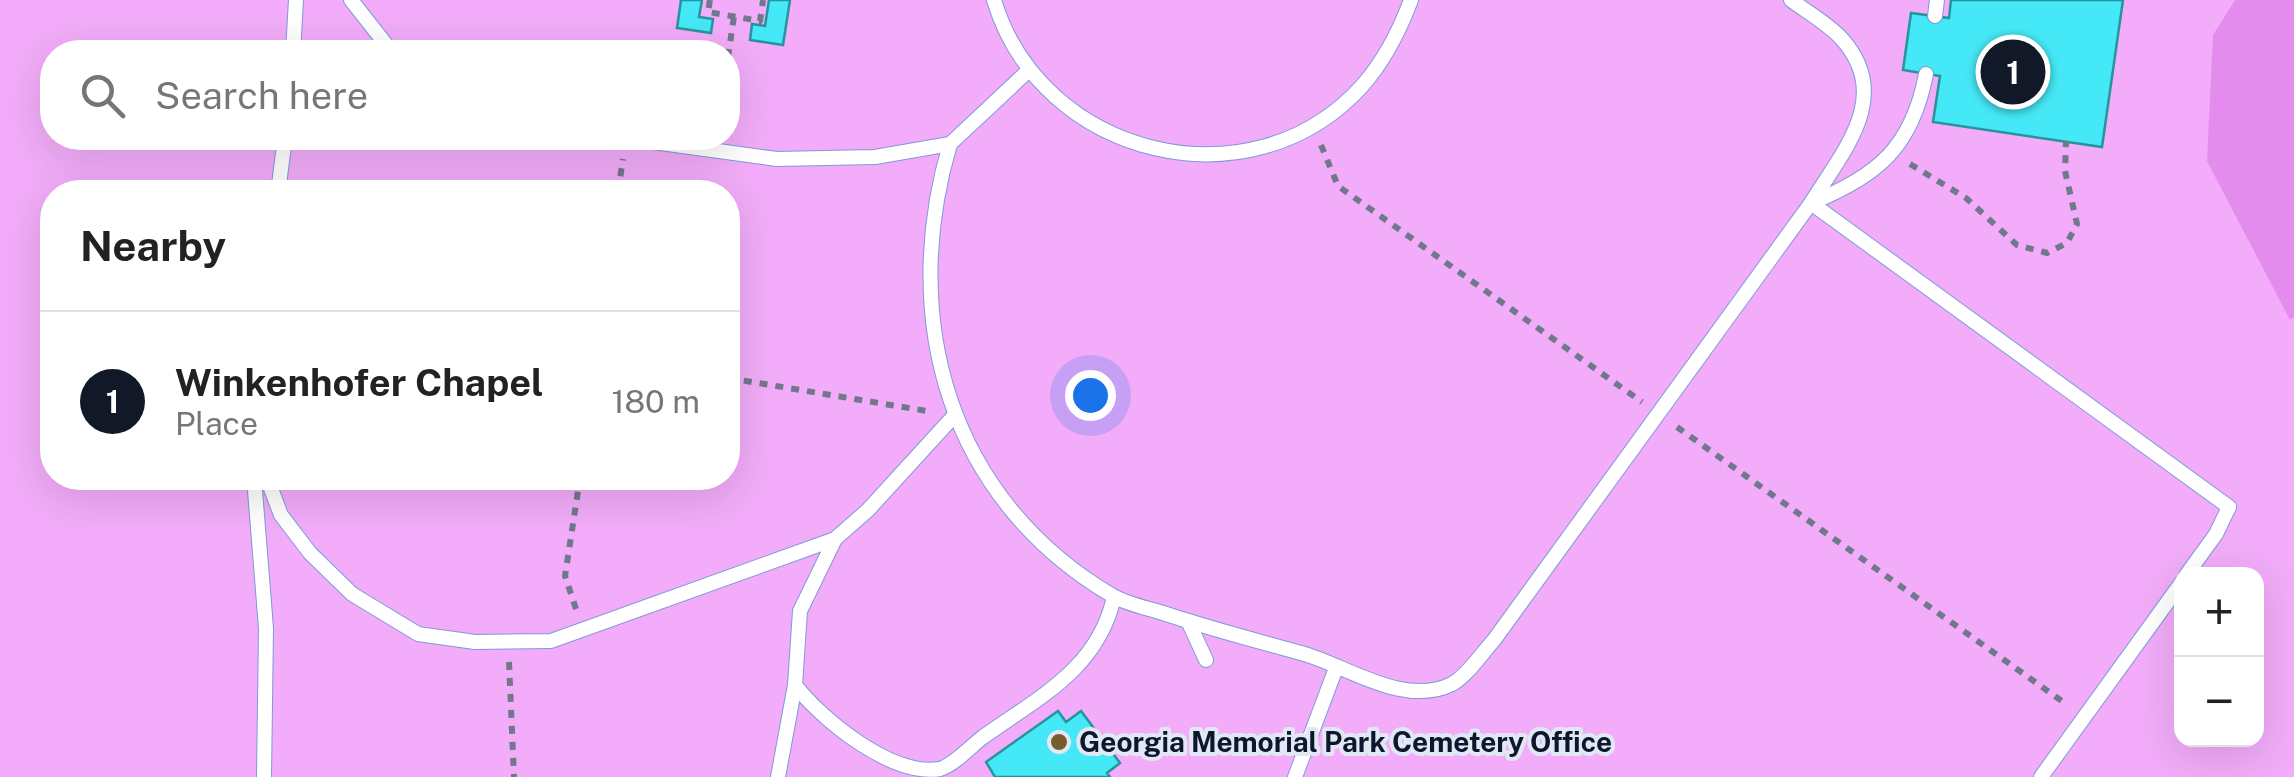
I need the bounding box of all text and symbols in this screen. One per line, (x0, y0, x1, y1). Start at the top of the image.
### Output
pin: 1 (1980, 34, 2046, 110)
search box (40, 40, 740, 150)
icon: search (75, 68, 130, 123)
text: Search here (155, 73, 368, 118)
text: Nearby (80, 221, 226, 270)
text: Winkenhofer Chapel (175, 360, 544, 405)
your location (1065, 370, 1116, 421)
text: 1 (106, 383, 119, 420)
text: 180 m (611, 383, 700, 420)
text: Place (175, 405, 258, 442)
map controls (2174, 567, 2264, 747)
button: + (2174, 567, 2264, 657)
button: − (2174, 657, 2264, 747)
place label: Georgia Memorial Park Cemetery Office (1079, 725, 1612, 758)
marker: Georgia Memorial Park Cemetery Office (1048, 731, 1070, 753)

